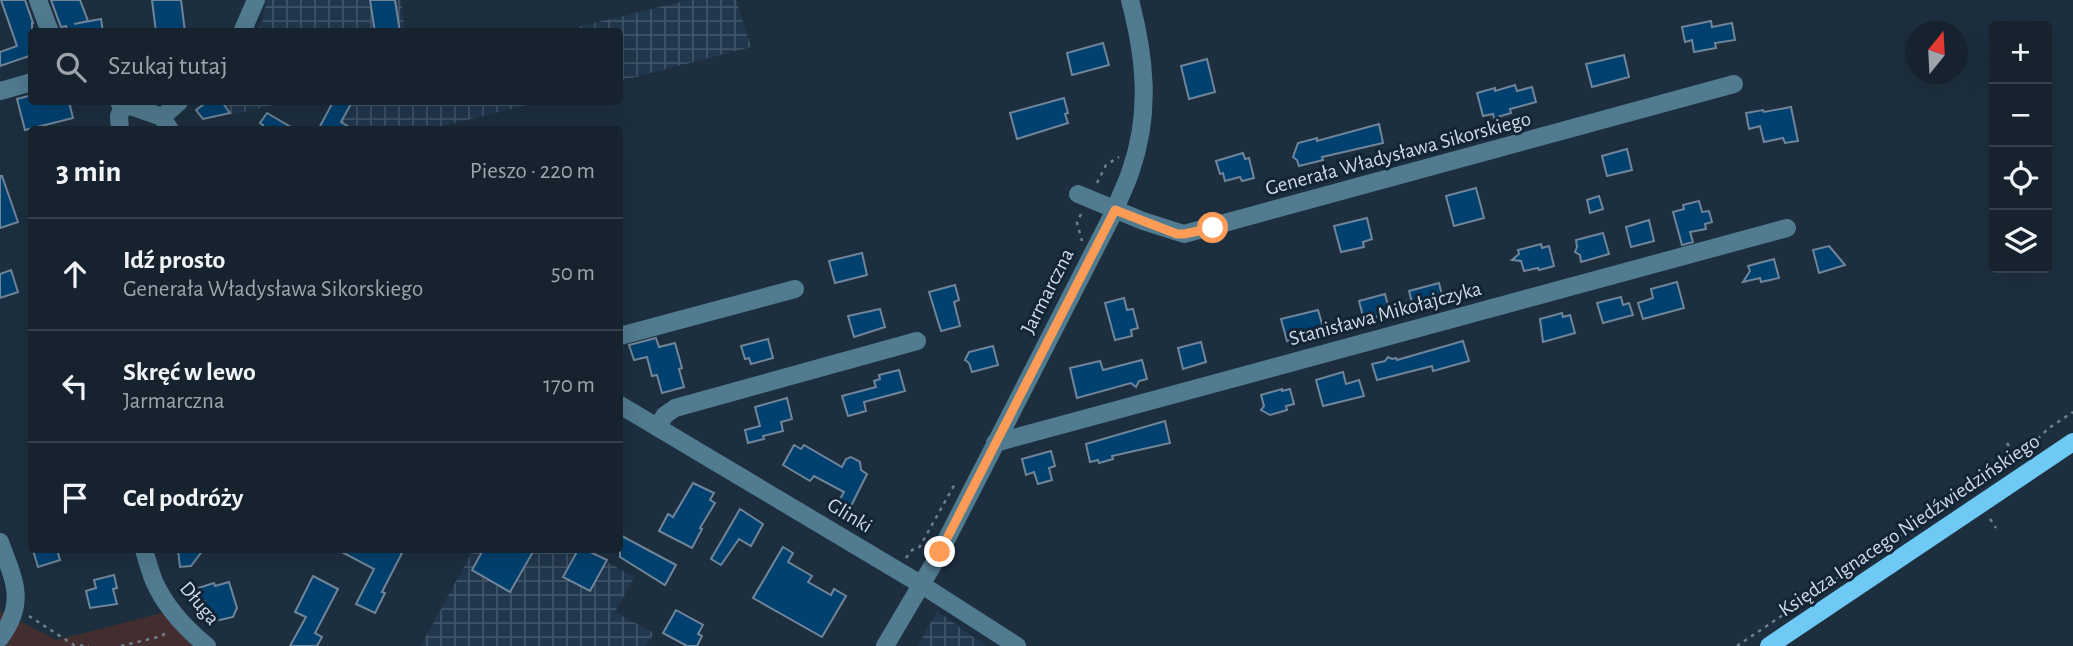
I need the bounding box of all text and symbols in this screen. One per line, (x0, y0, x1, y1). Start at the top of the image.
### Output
north arrow (1905, 21, 1968, 84)
map controls (1989, 21, 2052, 273)
button: + (1989, 21, 2052, 84)
search box (28, 28, 623, 105)
icon: search (52, 48, 90, 86)
text: Szukaj tutaj (108, 53, 228, 79)
button: − (1989, 84, 2052, 147)
street label: Generała Władysława Sikorskiego (1263, 108, 1533, 199)
button: locate (1989, 147, 2052, 210)
text: 3 min (56, 157, 121, 187)
text: Pieszo · 220 m (470, 160, 595, 183)
button: layers (1989, 210, 2052, 273)
route start (1197, 212, 1228, 243)
street label: Jarmarczna (1017, 245, 1078, 337)
text: Idź prosto (123, 247, 225, 273)
icon: ahead (56, 255, 94, 293)
text: 50 m (551, 262, 595, 285)
text: Generała Władysława Sikorskiego (123, 278, 423, 301)
street label: Stanisława Mikołajczyka (1287, 278, 1484, 349)
text: Skręć w lewo (123, 359, 256, 385)
icon: left (56, 367, 94, 405)
text: 170 m (543, 374, 595, 397)
text: Jarmarczna (123, 390, 225, 413)
street label: Księdza Ignacego Niedźwiedzińskiego (1775, 430, 2043, 621)
icon: arrive (56, 479, 94, 517)
text: Cel podróży (123, 485, 243, 511)
street label: Glinki (824, 494, 876, 537)
route end (924, 536, 955, 567)
street label: Długa (176, 578, 224, 629)

